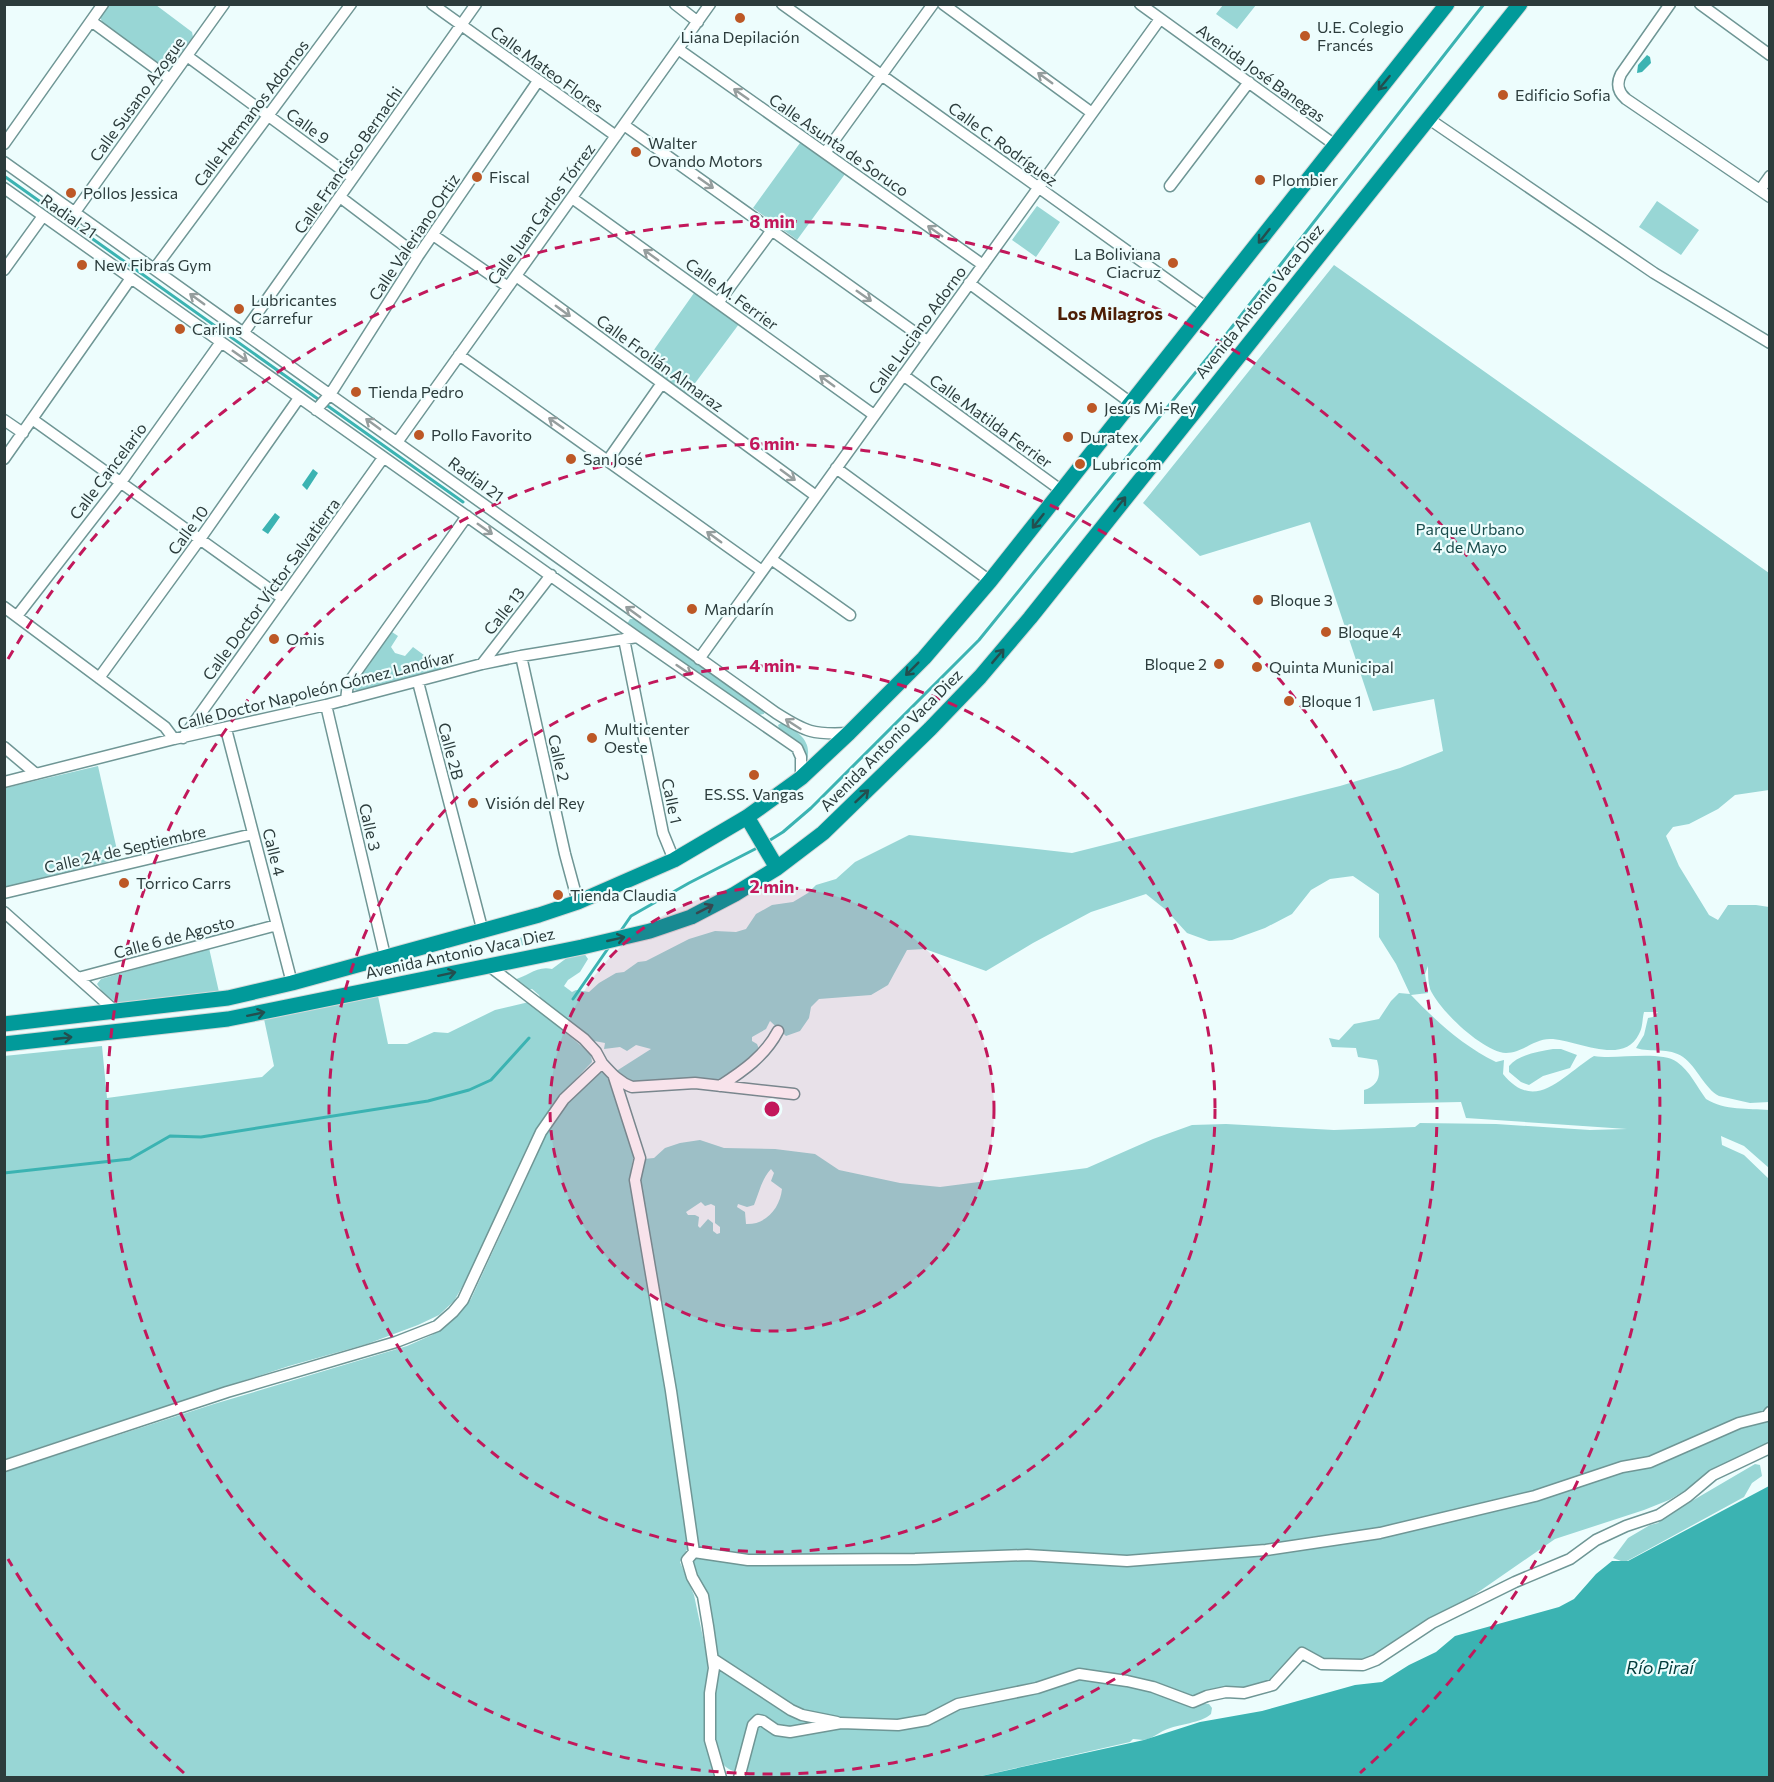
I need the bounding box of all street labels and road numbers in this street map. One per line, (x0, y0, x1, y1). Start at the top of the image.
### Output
street label: Avenida José Banegas (1193, 20, 1329, 126)
street label: Calle Mateo Flores (487, 21, 607, 116)
street label: Calle Susano Azogue (85, 33, 188, 165)
street label: Calle Hermanos Adornos (189, 36, 312, 190)
street label: Calle Francisco Bernachi (290, 82, 406, 237)
street label: Calle Asunta de Soruco (766, 89, 913, 200)
street label: Calle C. Rodríguez (945, 98, 1062, 190)
street label: Calle 9 (283, 104, 334, 148)
street label: Calle Juan Carlos Tórrez (483, 139, 598, 288)
street label: Calle Valeriano Ortiz (364, 170, 463, 304)
street label: Radial 21 (38, 190, 101, 242)
street label: Avenida Antonio Vaca Diez (1190, 220, 1327, 382)
street label: Calle M. Ferrier (682, 254, 783, 334)
street label: Calle Luciano Adorno (864, 262, 969, 398)
street label: Calle Froilán Almaraz (593, 310, 728, 415)
street label: Calle Matilda Ferrier (926, 370, 1057, 472)
street label: Calle Cancelario (65, 419, 150, 523)
street label: Radial 21 (445, 452, 508, 505)
street label: Calle Doctor Víctor Salvatierra (198, 494, 343, 683)
street label: Calle 10 (163, 501, 212, 558)
street label: Calle 13 (479, 583, 528, 638)
street label: Calle Doctor Napoleón Gómez Landívar (175, 646, 457, 733)
street label: Avenida Antonio Vaca Diez (816, 665, 966, 815)
street label: Calle 2B (435, 720, 468, 781)
street label: Calle 2 (545, 732, 574, 783)
street label: Calle 1 (658, 777, 687, 825)
street label: Calle 3 (356, 801, 385, 852)
street label: Calle 24 de Septiembre (42, 821, 208, 876)
street label: Calle 4 (259, 826, 290, 878)
street label: Calle 6 de Agosto (111, 911, 236, 962)
street label: Avenida Antonio Vaca Diez (364, 923, 556, 982)

